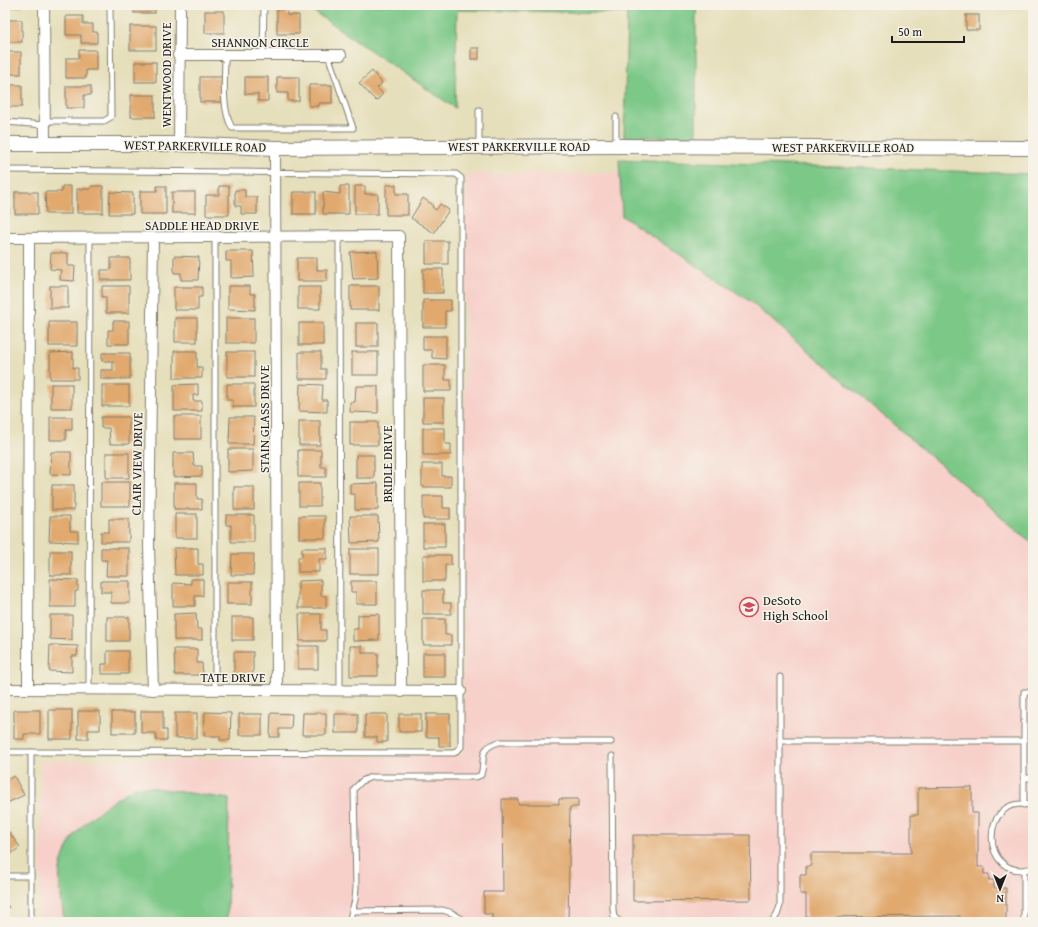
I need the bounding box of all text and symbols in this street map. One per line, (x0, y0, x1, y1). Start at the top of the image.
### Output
scale bar (892, 18, 964, 44)
street label: WENTWOOD DRIVE (157, 22, 176, 128)
text: 50 m (898, 23, 922, 40)
street label: SHANNON CIRCLE (211, 33, 309, 52)
street label: WEST PARKERVILLE ROAD (124, 135, 266, 157)
street label: WEST PARKERVILLE ROAD (448, 137, 590, 156)
street label: WEST PARKERVILLE ROAD (772, 138, 914, 157)
street label: SADDLE HEAD DRIVE (145, 216, 259, 235)
street label: STAIN GLASS DRIVE (255, 365, 274, 473)
street label: CLAIR VIEW DRIVE (127, 412, 147, 516)
street label: BRIDLE DRIVE (378, 425, 397, 503)
place label: DeSoto High School (763, 591, 828, 625)
school or university icon: DeSoto High School (738, 596, 760, 618)
street label: TATE DRIVE (201, 668, 266, 687)
north arrow (980, 869, 1020, 909)
text: N (996, 891, 1004, 907)

